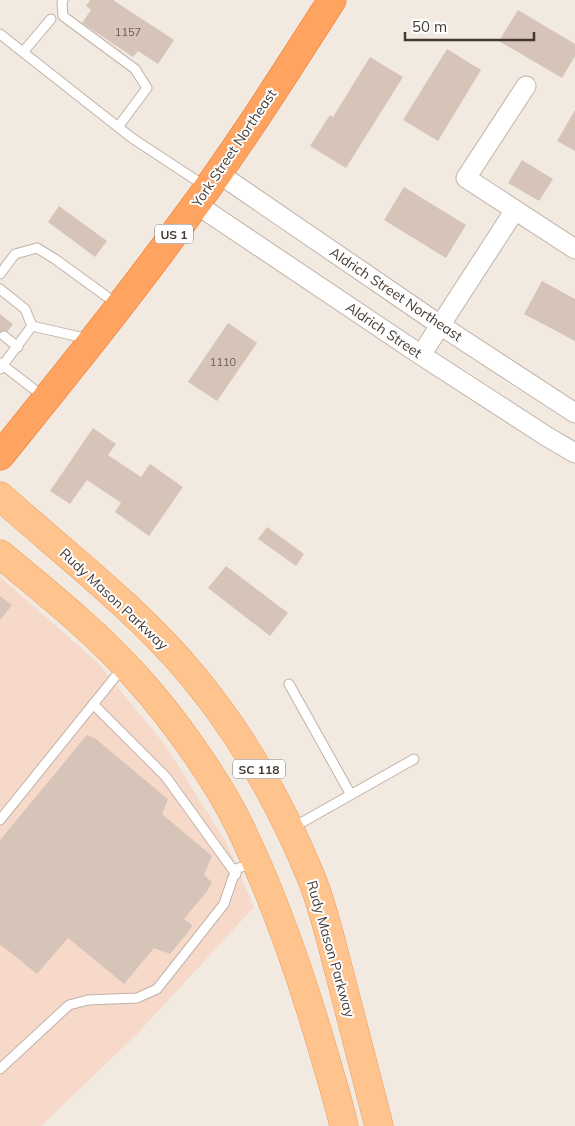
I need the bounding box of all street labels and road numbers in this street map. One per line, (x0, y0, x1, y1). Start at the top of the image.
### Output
street label: York Street Northeast (187, 85, 280, 211)
road number: US 1 (155, 224, 193, 243)
street label: Aldrich Street Northeast (326, 243, 466, 345)
street label: Aldrich Street (343, 298, 425, 362)
street label: Rudy Mason Parkway (56, 544, 172, 654)
road number: SC 118 (233, 760, 285, 779)
street label: Rudy Mason Parkway (303, 879, 359, 1020)

